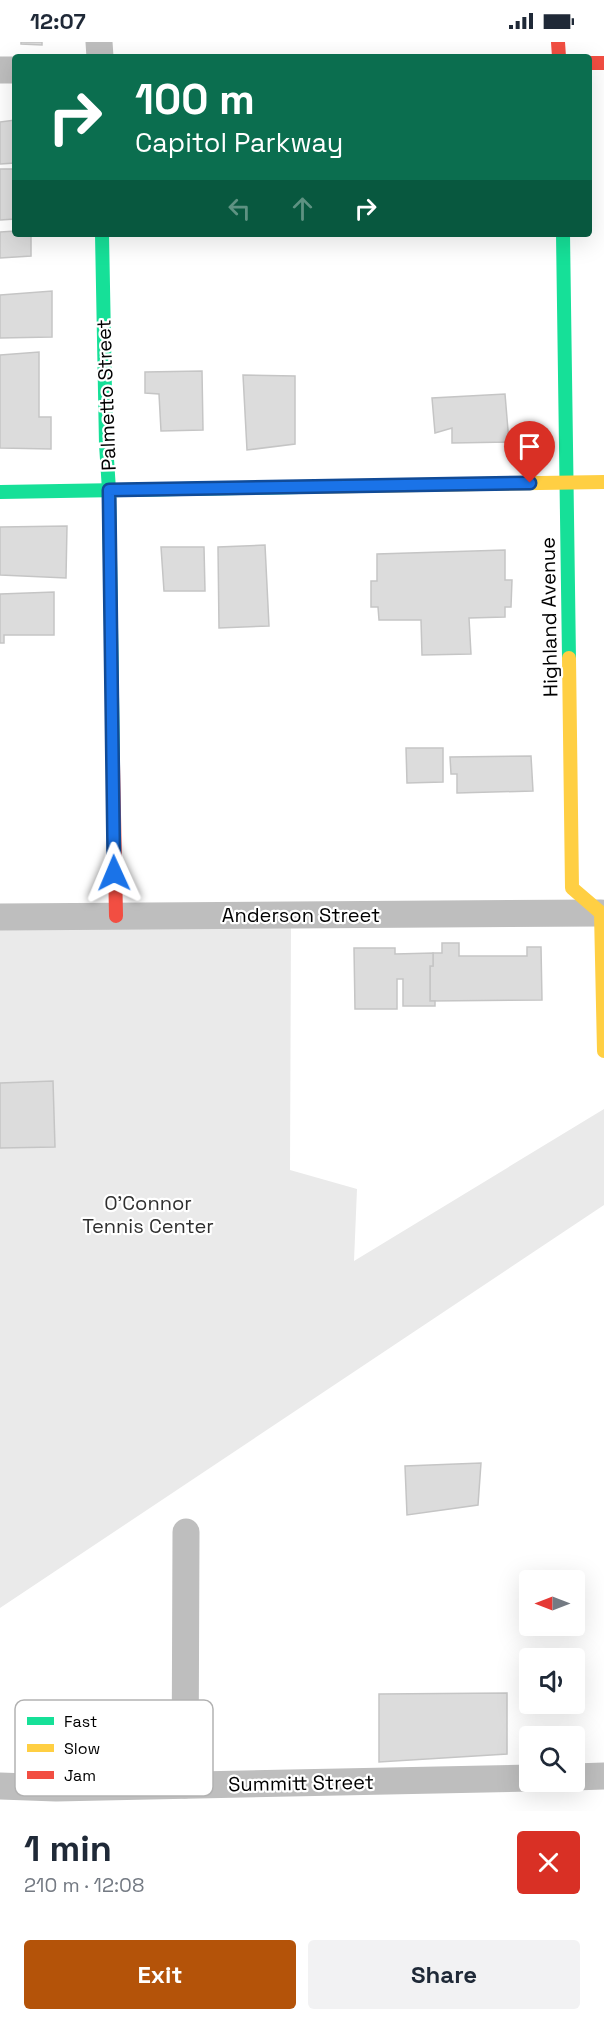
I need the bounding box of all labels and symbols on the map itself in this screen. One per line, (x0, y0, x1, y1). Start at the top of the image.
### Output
street label: Palmetto Street (90, 319, 122, 471)
pin (504, 421, 555, 483)
street label: Highland Avenue (535, 537, 563, 697)
position arrow (82, 841, 146, 905)
street label: Anderson Street (222, 902, 380, 928)
park label: O'Connor Tennis Center (82, 1190, 214, 1239)
north arrow (519, 1570, 585, 1636)
legend (15, 1700, 213, 1796)
text: Fast (64, 1711, 97, 1732)
text: Slow (64, 1738, 100, 1759)
text: Jam (64, 1765, 96, 1786)
street label: Summitt Street (228, 1769, 374, 1797)

